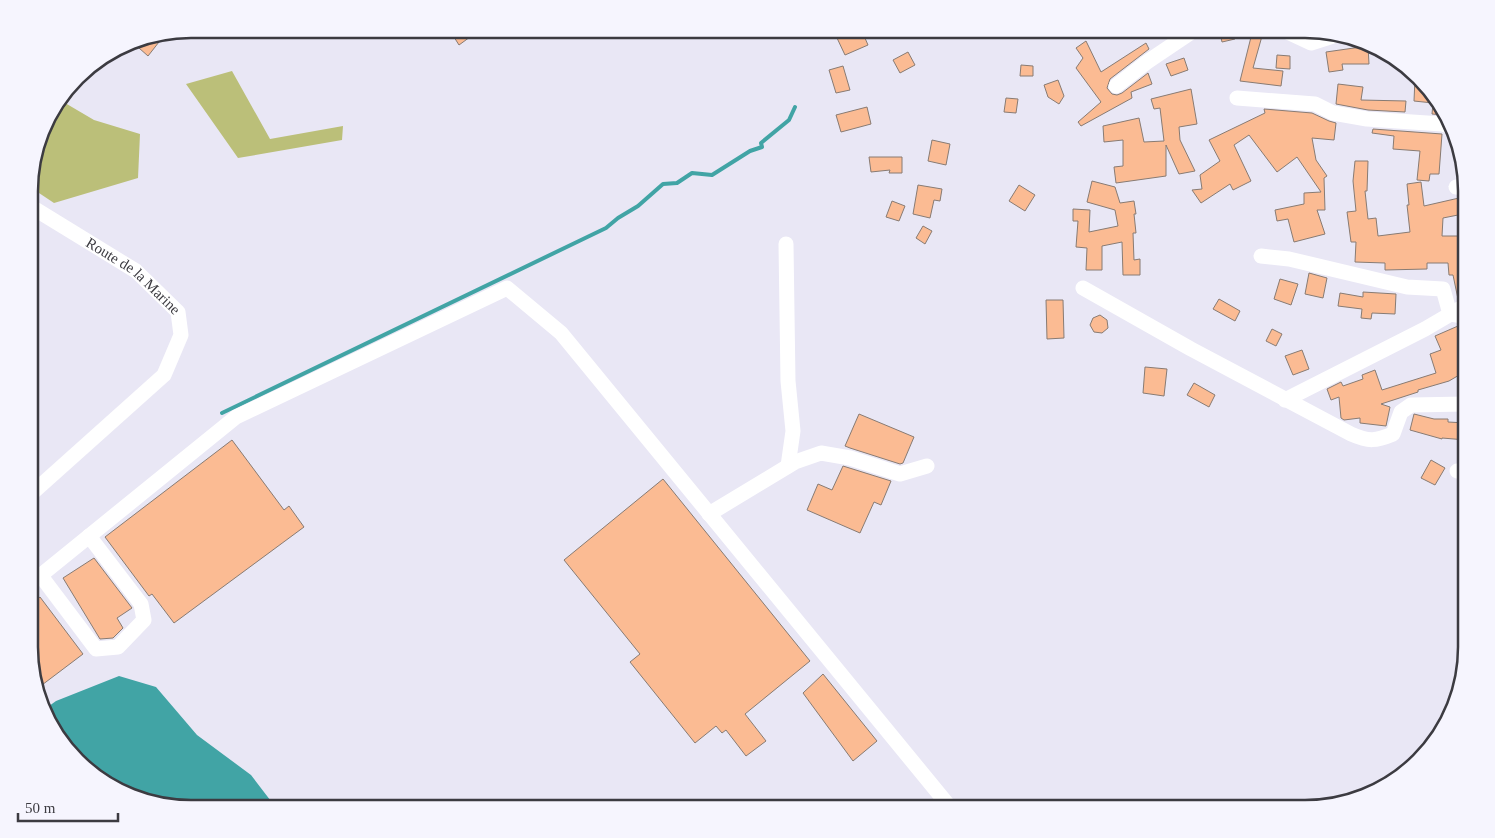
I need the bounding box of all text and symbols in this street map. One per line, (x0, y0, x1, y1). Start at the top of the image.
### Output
street label: Route de la Marine (83, 234, 184, 318)
scale bar (18, 790, 118, 822)
text: 50 m (25, 800, 56, 816)

